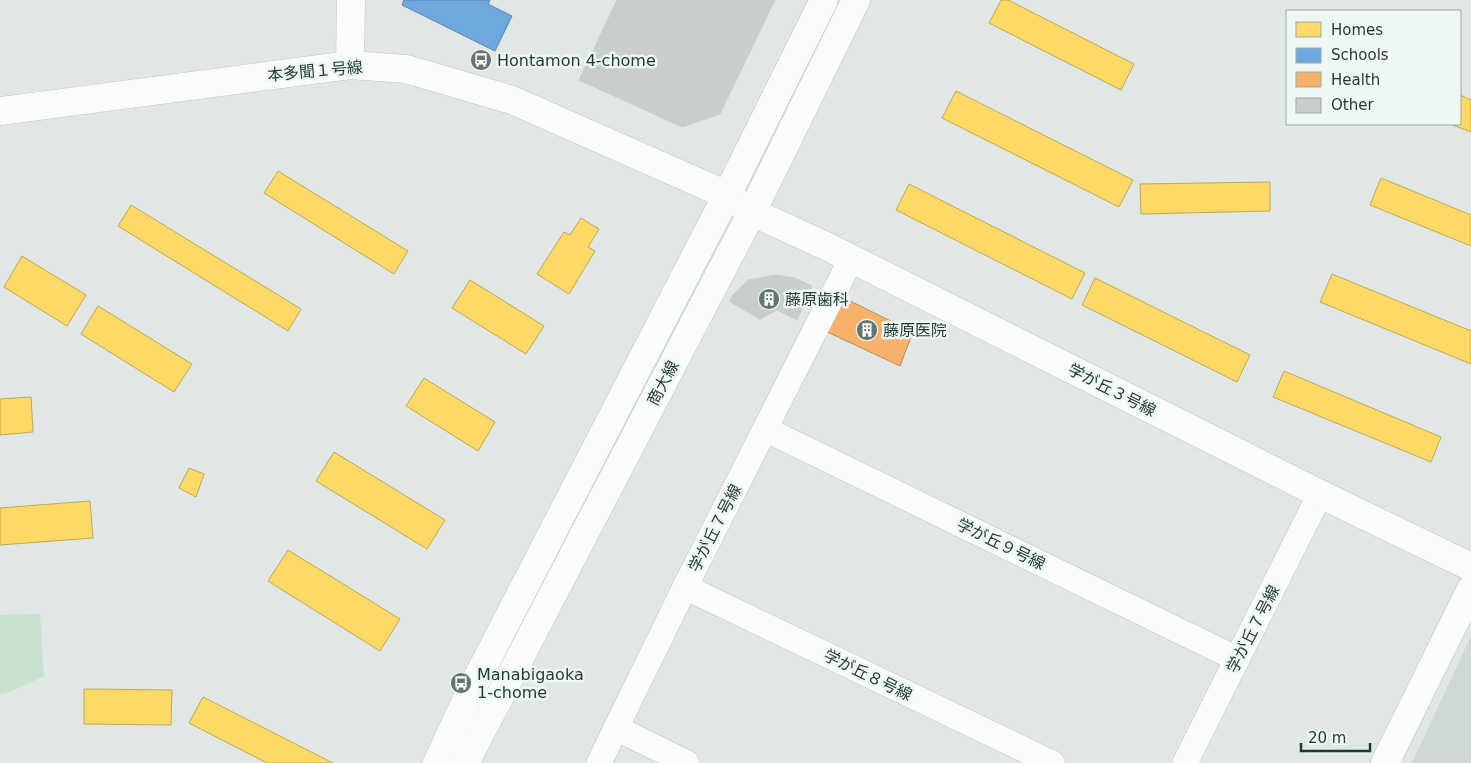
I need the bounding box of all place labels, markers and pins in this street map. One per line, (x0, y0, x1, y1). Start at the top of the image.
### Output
bus stop icon: Hontamon 4-chome (469, 48, 493, 72)
place label: Hontamon 4-chome (497, 51, 656, 70)
building icon: 藤原歯科 (757, 287, 781, 311)
place label: 藤原歯科 (785, 290, 849, 309)
building icon: 藤原医院 (855, 318, 879, 342)
place label: 藤原医院 (883, 321, 947, 340)
place label: Manabigaoka 1-chome (477, 665, 584, 702)
bus stop icon: Manabigaoka 1-chome (449, 671, 473, 695)

